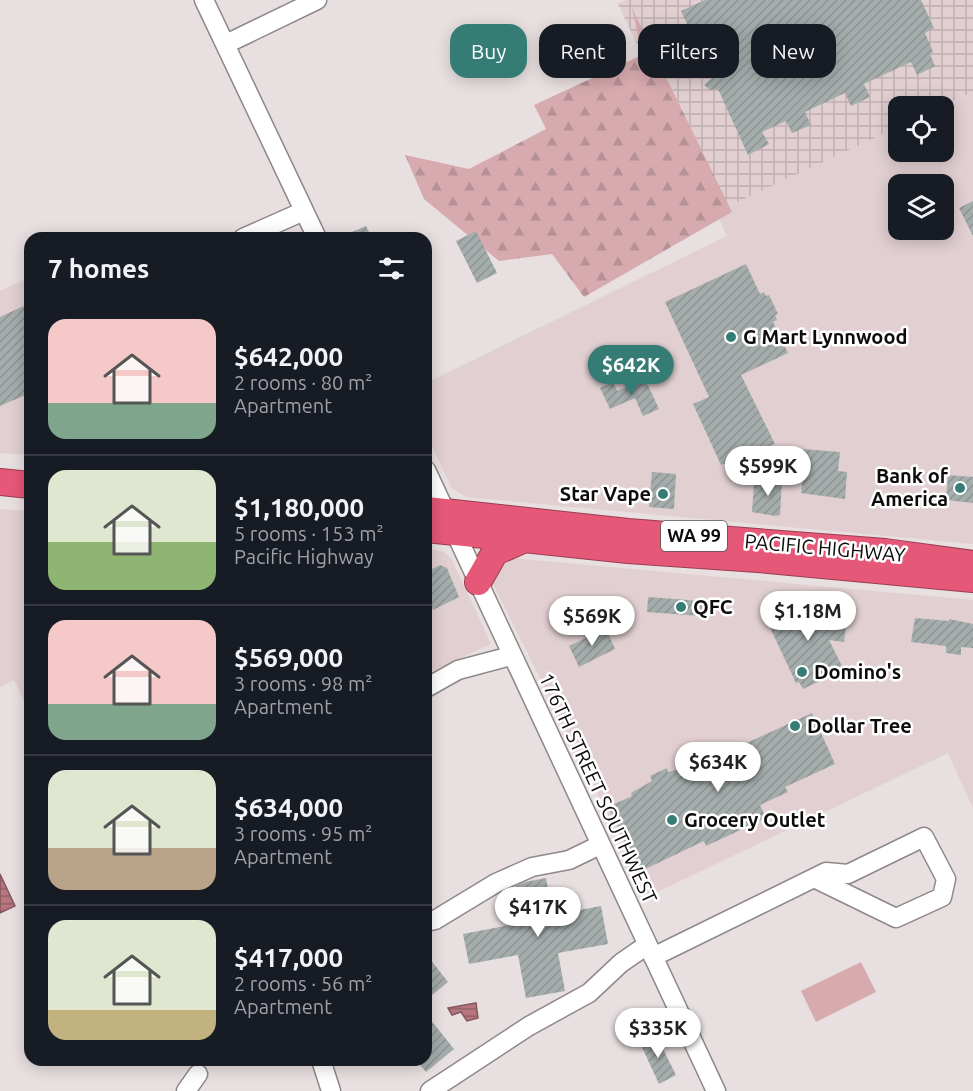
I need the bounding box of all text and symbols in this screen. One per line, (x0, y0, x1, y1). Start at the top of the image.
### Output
chip: Buy (450, 24, 527, 78)
chip: Rent (539, 24, 626, 78)
chip: Filters (638, 24, 739, 78)
chip: New (751, 24, 836, 78)
map controls (888, 96, 954, 240)
button: locate (888, 96, 954, 162)
button: layers (888, 174, 954, 240)
icon: filters (375, 252, 408, 285)
text: 7 homes (48, 254, 149, 283)
place label: G Mart Lynnwood (743, 325, 907, 348)
marker: G Mart Lynnwood (724, 330, 738, 344)
text: $642,000 (234, 342, 343, 371)
icon: home (96, 343, 168, 415)
pin: $642K (589, 345, 673, 396)
text: $642K (602, 353, 660, 376)
text: 2 rooms · 80 m² (234, 371, 372, 394)
text: Apartment (234, 394, 332, 417)
pin: $599K (726, 446, 810, 497)
text: $599K (739, 454, 797, 477)
place label: Bank of America (871, 464, 949, 510)
marker: Bank of America (953, 481, 967, 495)
place label: Star Vape (560, 482, 651, 505)
marker: Star Vape (656, 487, 670, 501)
text: $1,180,000 (234, 493, 364, 522)
icon: home (96, 494, 168, 566)
road number: WA 99 (661, 521, 727, 551)
text: 5 rooms · 153 m² (234, 522, 384, 545)
street label: PACIFIC HIGHWAY (744, 529, 907, 566)
text: Pacific Highway (234, 545, 374, 568)
pin: $1.18M (759, 591, 857, 642)
place label: QFC (693, 595, 733, 618)
pin: $569K (550, 596, 634, 647)
text: $1.18M (774, 599, 842, 622)
marker: QFC (674, 600, 688, 614)
text: $569K (563, 604, 621, 627)
text: $569,000 (234, 643, 343, 672)
icon: home (96, 644, 168, 716)
place label: Domino's (814, 660, 901, 683)
marker: Domino's (795, 665, 809, 679)
street label: 176TH STREET SOUTHWEST (535, 669, 662, 907)
text: 3 rooms · 98 m² (234, 672, 372, 695)
text: Apartment (234, 695, 332, 718)
place label: Dollar Tree (807, 714, 912, 737)
marker: Dollar Tree (788, 719, 802, 733)
pin: $634K (676, 742, 760, 793)
text: $634K (689, 750, 747, 773)
text: $634,000 (234, 793, 343, 822)
icon: home (96, 794, 168, 866)
place label: Grocery Outlet (684, 808, 826, 831)
marker: Grocery Outlet (665, 813, 679, 827)
text: 3 rooms · 95 m² (234, 822, 372, 845)
text: Apartment (234, 845, 332, 868)
pin: $417K (496, 887, 580, 938)
text: $417K (509, 895, 567, 918)
text: $417,000 (234, 943, 343, 972)
icon: home (96, 944, 168, 1016)
text: 2 rooms · 56 m² (234, 972, 372, 995)
text: Apartment (234, 995, 332, 1018)
pin: $335K (616, 1008, 700, 1059)
text: $335K (629, 1016, 687, 1039)

